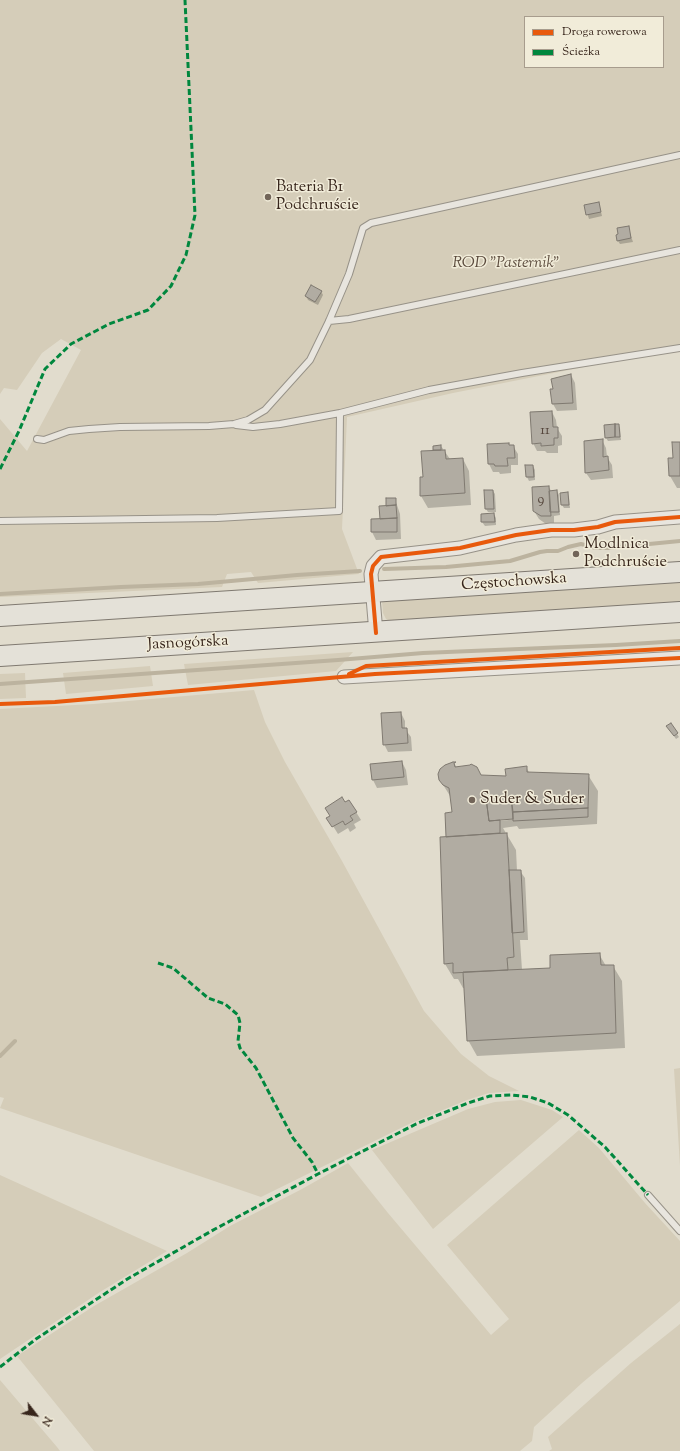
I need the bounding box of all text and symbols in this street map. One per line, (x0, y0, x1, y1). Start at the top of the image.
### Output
legend (524, 16, 664, 68)
text: Droga rowerowa (562, 23, 647, 41)
text: Ścieżka (562, 43, 600, 61)
place label: Bateria B1 Podchruście (276, 178, 359, 216)
marker: Bateria B1 Podchruście (263, 192, 273, 202)
park label: ROD "Pasternik" (452, 254, 560, 274)
house number: 11 (540, 424, 550, 440)
house number: 9 (538, 493, 544, 509)
place label: Modlnica Podchruście (584, 535, 667, 573)
marker: Modlnica Podchruście (571, 549, 581, 559)
street label: Częstochowska (461, 570, 567, 596)
street label: Jasnogórska (147, 632, 229, 656)
place label: Suder & Suder (480, 790, 584, 810)
marker: Suder & Suder (467, 795, 477, 805)
north arrow (16, 1395, 56, 1435)
text: N (37, 1413, 55, 1429)

